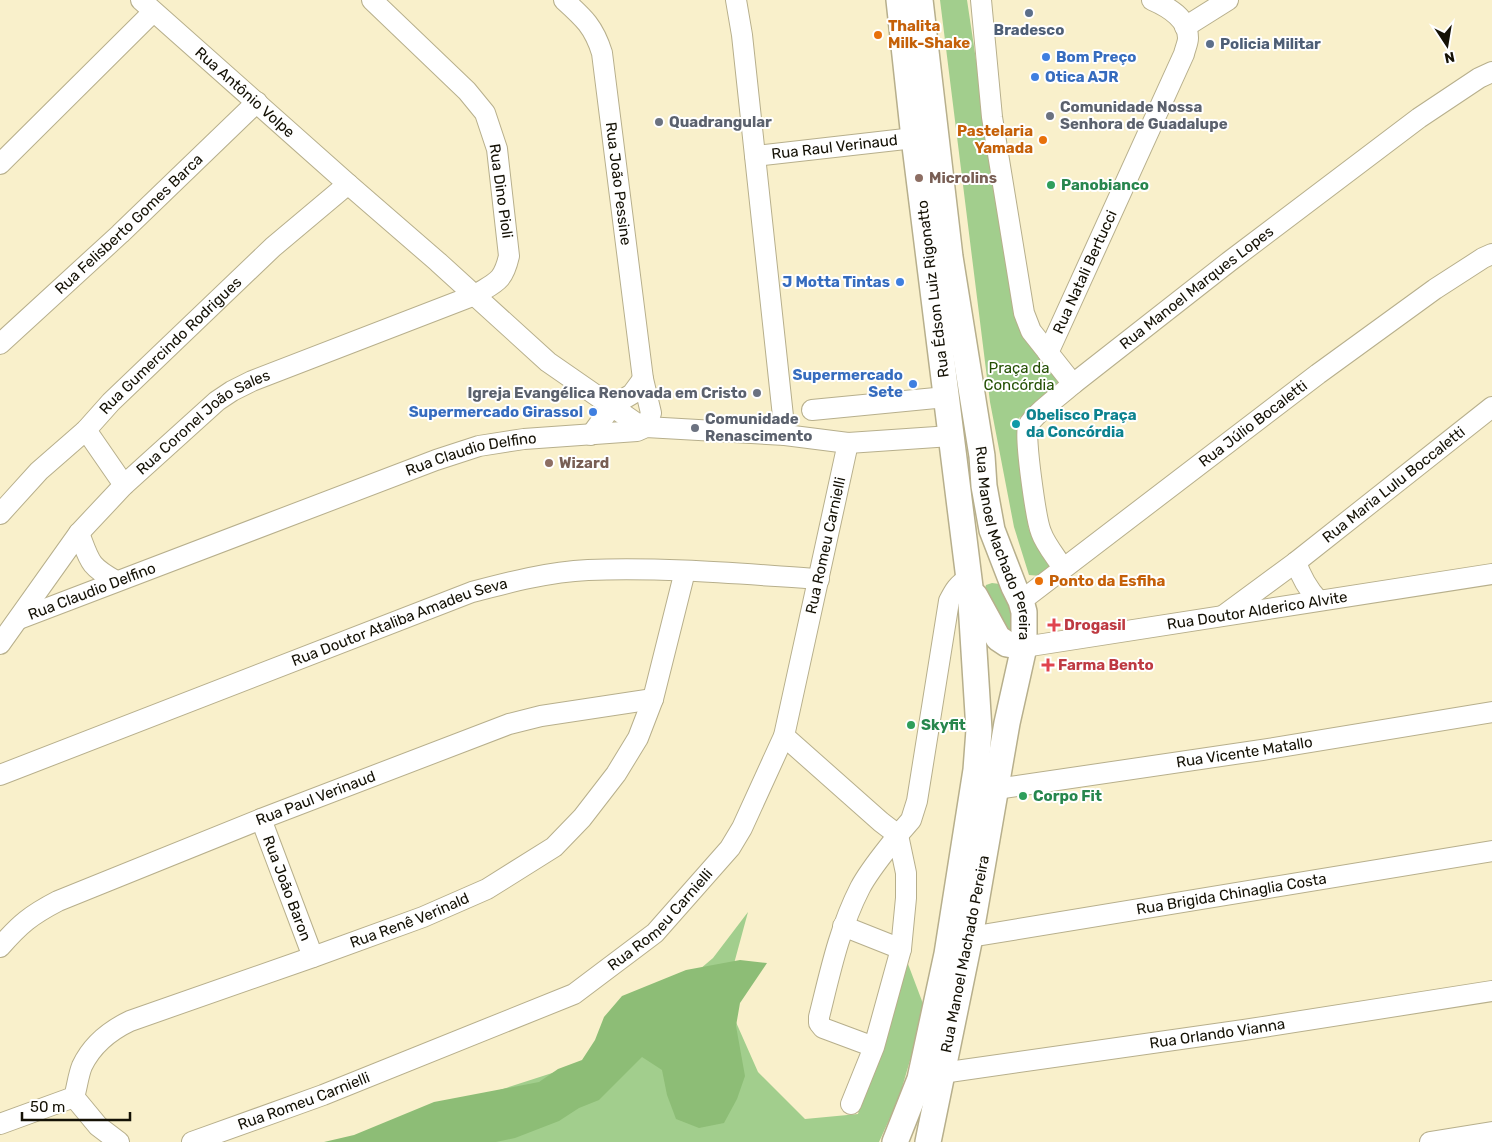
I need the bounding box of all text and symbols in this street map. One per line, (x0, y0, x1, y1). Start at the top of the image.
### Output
marker: Bradesco (1023, 7, 1035, 19)
place label: Thalita Milk-Shake (888, 17, 970, 52)
north arrow (1422, 20, 1472, 70)
place label: Bradesco (994, 21, 1064, 39)
marker: Thalita Milk-Shake (872, 29, 884, 41)
place label: Policia Militar (1220, 35, 1321, 53)
marker: Policia Militar (1204, 38, 1216, 50)
street label: Rua Antônio Volpe (191, 43, 298, 141)
place label: Bom Preço (1056, 48, 1136, 66)
text: N (1443, 48, 1456, 67)
marker: Bom Preço (1040, 51, 1052, 63)
place label: Otica AJR (1045, 68, 1119, 86)
marker: Otica AJR (1029, 71, 1041, 83)
place label: Comunidade Nossa Senhora de Guadalupe (1060, 98, 1228, 133)
marker: Comunidade Nossa Senhora de Guadalupe (1044, 110, 1056, 122)
place label: Quadrangular (669, 113, 772, 131)
marker: Quadrangular (653, 116, 665, 128)
street label: Rua João Pessine (602, 121, 635, 246)
place label: Pastelaria Yamada (957, 122, 1033, 157)
street label: Rua Raul Verinaud (770, 131, 899, 163)
marker: Pastelaria Yamada (1037, 134, 1049, 146)
street label: Rua Dino Pioli (485, 143, 517, 239)
street label: Rua Felisberto Gomes Barca (51, 150, 206, 298)
place label: Microlins (929, 169, 997, 187)
marker: Microlins (913, 172, 925, 184)
place label: Panobianco (1061, 176, 1149, 194)
marker: Panobianco (1045, 179, 1057, 191)
street label: Rua Édson Luiz Rigonatto (913, 199, 953, 379)
street label: Rua Natali Bertucci (1049, 207, 1121, 337)
street label: Rua Manoel Marques Lopes (1116, 222, 1277, 353)
street label: Rua Gumercindo Rodrigues (96, 273, 246, 418)
place label: J Motta Tintas (782, 273, 890, 291)
marker: J Motta Tintas (894, 276, 906, 288)
park label: Praça da Concórdia (984, 359, 1054, 394)
street label: Rua Coronel João Sales (133, 366, 273, 478)
place label: Supermercado Sete (793, 366, 903, 401)
street label: Rua Júlio Bocaletti (1195, 377, 1311, 471)
marker: Supermercado Sete (907, 378, 919, 390)
place label: Igreja Evangélica Renovada em Cristo (467, 384, 747, 402)
marker: Igreja Evangélica Renovada em Cristo (751, 387, 763, 399)
place label: Supermercado Girassol (409, 403, 583, 421)
marker: Supermercado Girassol (587, 406, 599, 418)
place label: Obelisco Praça da Concórdia (1026, 406, 1137, 441)
place label: Comunidade Renascimento (705, 410, 813, 445)
marker: Obelisco Praça da Concórdia (1010, 418, 1022, 430)
marker: Comunidade Renascimento (689, 422, 701, 434)
street label: Rua Maria Lulu Boccaletti (1319, 423, 1469, 547)
street label: Rua Claudio Delfino (403, 429, 537, 480)
street label: Rua Manoel Machado Pereira (972, 445, 1033, 640)
place label: Wizard (559, 454, 609, 472)
marker: Wizard (543, 457, 555, 469)
street label: Rua Romeu Carnielli (802, 475, 849, 616)
street label: Rua Claudio Delfino (26, 559, 158, 624)
place label: Ponto da Esfiha (1049, 572, 1165, 590)
street label: Rua Doutor Ataliba Amadeu Seva (289, 574, 509, 670)
marker: Ponto da Esfiha (1033, 575, 1045, 587)
street label: Rua Doutor Alderico Alvite (1166, 588, 1349, 634)
place label: Drogasil (1064, 616, 1126, 634)
marker: Drogasil (1048, 619, 1060, 631)
place label: Farma Bento (1058, 656, 1154, 674)
marker: Farma Bento (1042, 659, 1054, 671)
place label: Skyfit (921, 716, 966, 734)
marker: Skyfit (905, 719, 917, 731)
street label: Rua Vicente Matallo (1175, 733, 1314, 771)
street label: Rua Paul Verinaud (253, 767, 378, 829)
place label: Corpo Fit (1033, 787, 1102, 805)
marker: Corpo Fit (1017, 790, 1029, 802)
street label: Rua João Baron (259, 833, 315, 943)
street label: Rua Manoel Machado Pereira (937, 854, 993, 1054)
street label: Rua Romeu Carnielli (604, 865, 716, 974)
street label: Rua Brigida Chinaglia Costa (1135, 869, 1328, 918)
street label: Rua Renê Verinald (348, 889, 472, 952)
street label: Rua Orlando Vianna (1148, 1015, 1286, 1052)
street label: Rua Romeu Carnielli (235, 1068, 372, 1134)
scale bar (22, 1090, 130, 1122)
text: 50 m (30, 1098, 65, 1116)

